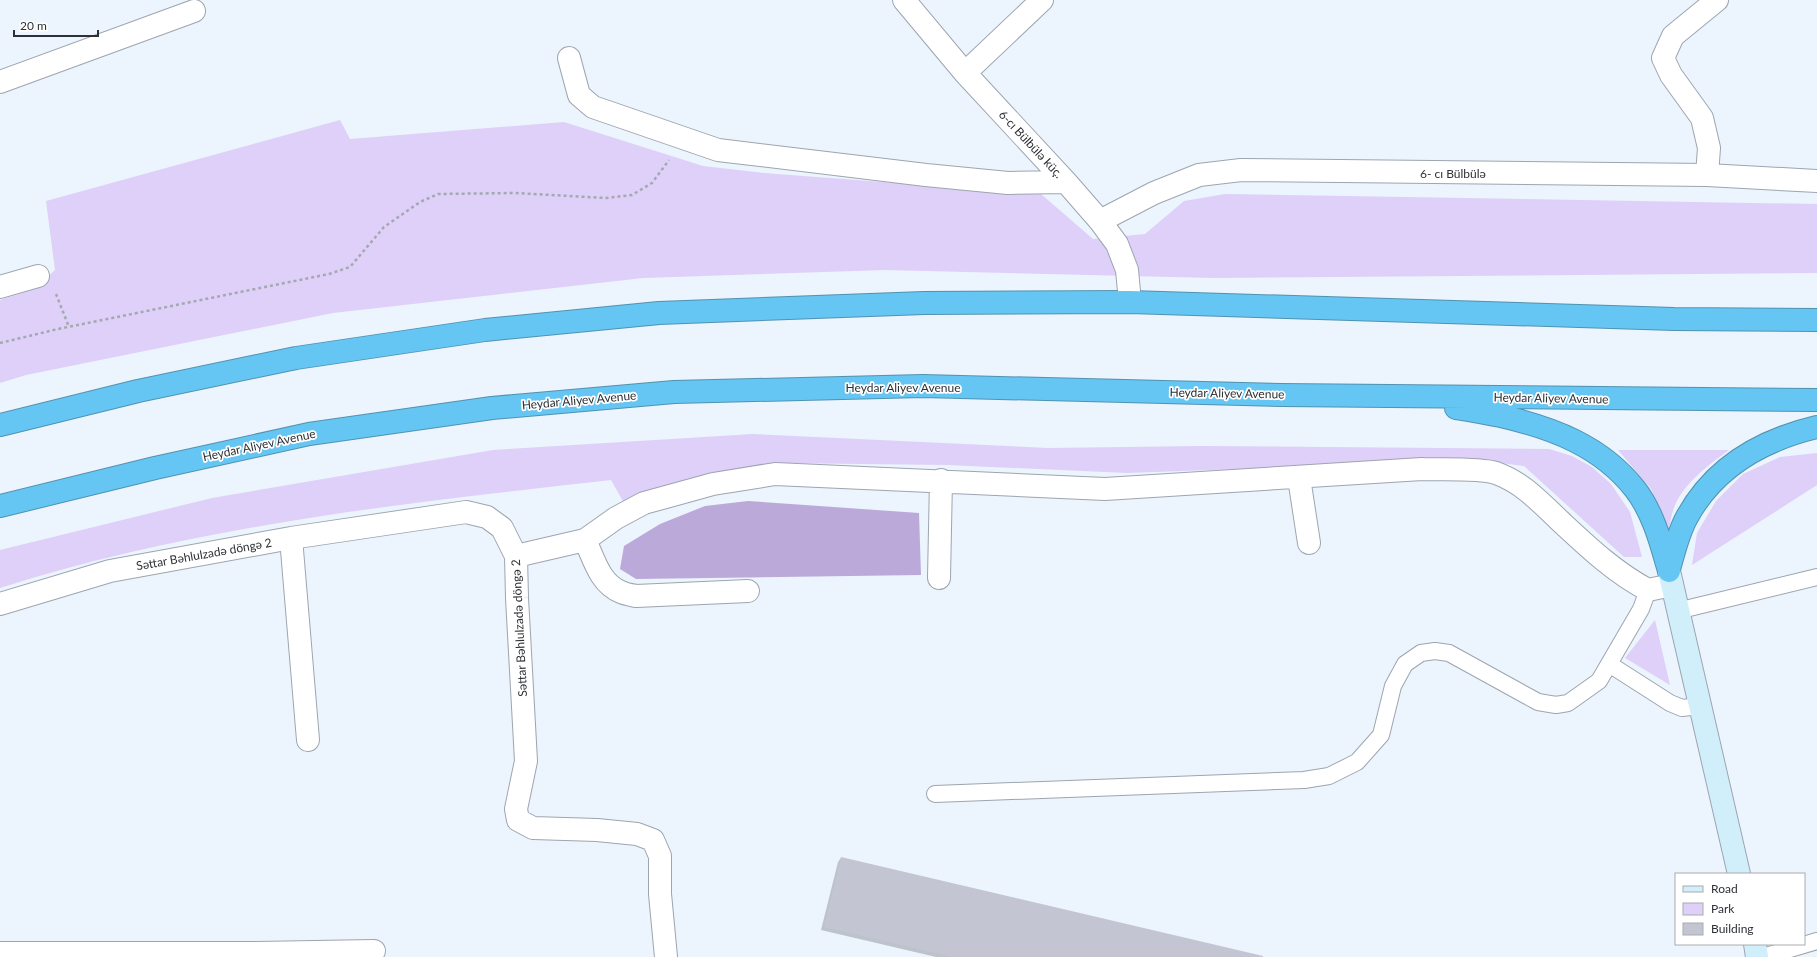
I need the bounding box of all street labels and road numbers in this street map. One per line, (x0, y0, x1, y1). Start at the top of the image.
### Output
street label: 6-cı Bülbülə küç. (996, 107, 1066, 181)
street label: 6- cı Bülbülə (1420, 166, 1486, 181)
street label: Heydar Aliyev Avenue (846, 380, 960, 395)
street label: Heydar Aliyev Avenue (1169, 384, 1285, 402)
street label: Heydar Aliyev Avenue (521, 388, 637, 412)
street label: Heydar Aliyev Avenue (1493, 389, 1609, 407)
street label: Heydar Aliyev Avenue (201, 426, 317, 464)
street label: Səttar Bəhlulzadə döngə 2 (135, 535, 273, 573)
street label: Səttar Bəhlulzadə döngə 2 (508, 559, 530, 697)

